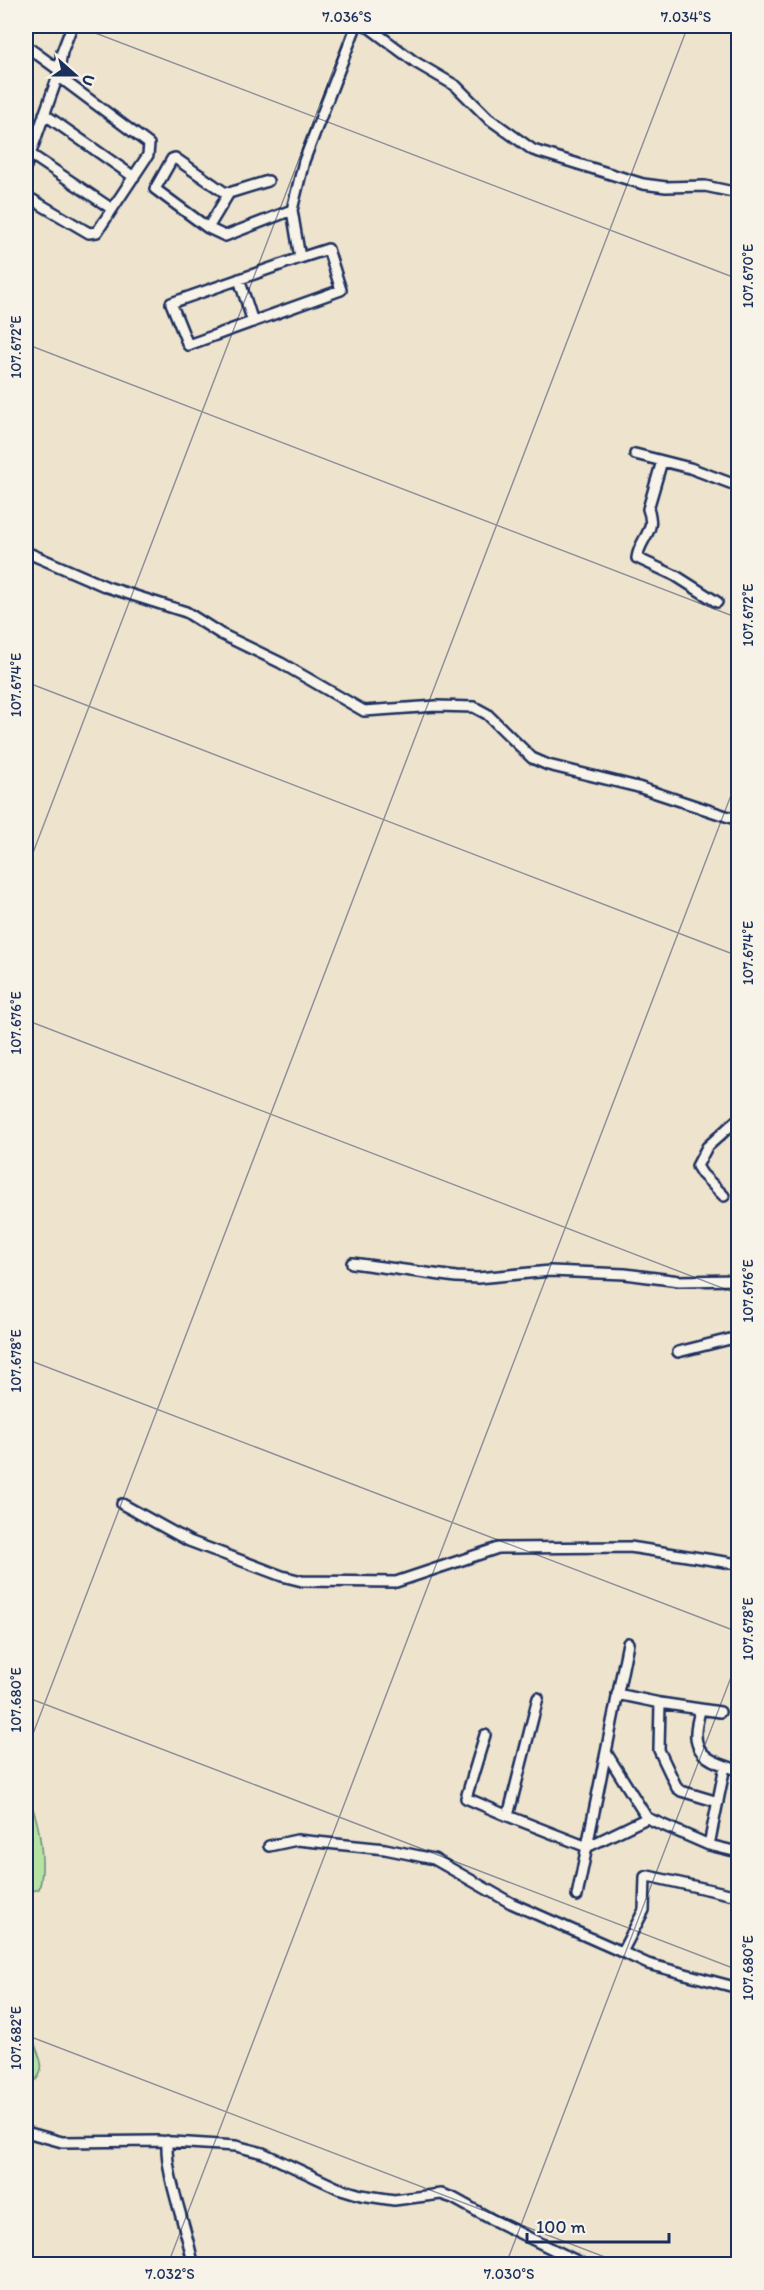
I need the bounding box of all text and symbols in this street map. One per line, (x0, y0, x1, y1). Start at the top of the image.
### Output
text: 7.036°S (322, 8, 372, 26)
text: 7.034°S (661, 8, 711, 26)
north arrow (45, 45, 105, 105)
text: U (78, 72, 99, 89)
text: 107.670°E (739, 244, 757, 308)
text: 107.672°E (7, 315, 25, 379)
text: 107.672°E (739, 583, 757, 647)
text: 107.674°E (7, 653, 25, 717)
text: 107.674°E (739, 921, 757, 985)
text: 107.676°E (7, 991, 25, 1055)
text: 107.676°E (739, 1259, 757, 1323)
text: 107.678°E (7, 1329, 25, 1393)
text: 107.678°E (739, 1597, 757, 1661)
text: 107.680°E (7, 1667, 25, 1733)
text: 107.680°E (739, 1935, 757, 2001)
text: 107.682°E (7, 2006, 25, 2070)
scale bar (527, 2206, 670, 2244)
text: 100 m (536, 2216, 586, 2238)
text: 7.032°S (145, 2265, 195, 2283)
text: 7.030°S (484, 2265, 534, 2283)

